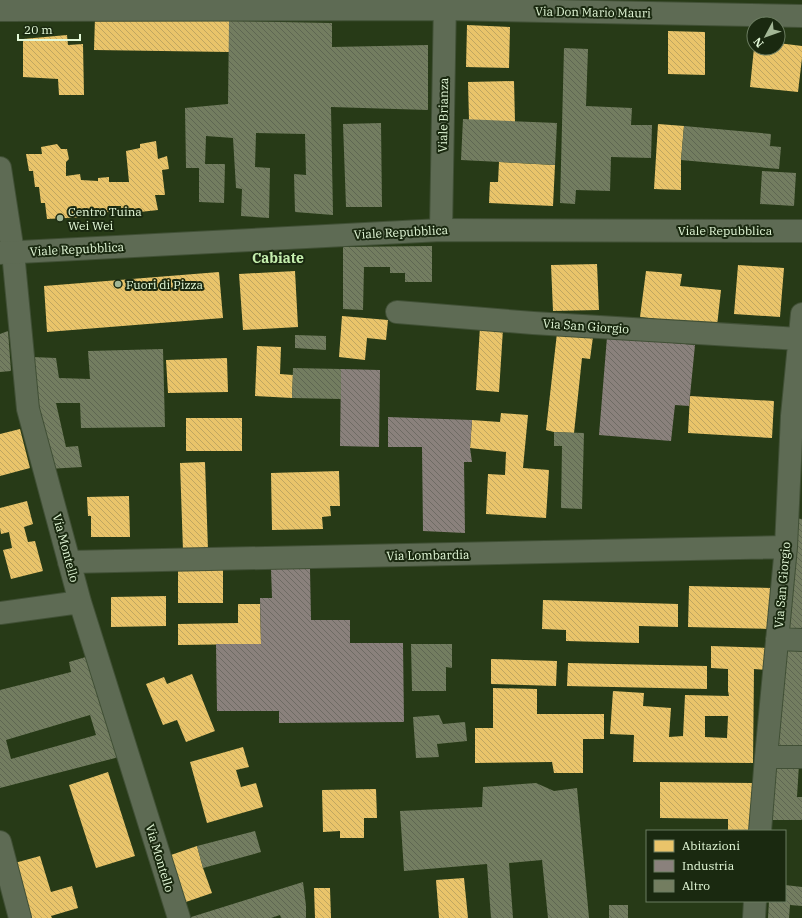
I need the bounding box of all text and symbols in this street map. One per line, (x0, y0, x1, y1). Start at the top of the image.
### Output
street label: Via Don Mario Mauri (535, 3, 651, 21)
scale bar (18, 16, 80, 42)
north arrow (746, 16, 786, 56)
text: 20 m (24, 22, 53, 37)
text: N (750, 34, 767, 50)
street label: Viale Brianza (435, 77, 451, 153)
place label: Centro Tuina Wei Wei (68, 204, 142, 233)
marker: Centro Tuina Wei Wei (55, 213, 65, 223)
street label: Viale Repubblica (353, 222, 449, 242)
street label: Viale Repubblica (678, 223, 773, 238)
street label: Viale Repubblica (29, 239, 125, 259)
district label: Cabiate (252, 249, 304, 267)
place label: Fuori di Pizza (126, 277, 204, 292)
marker: Fuori di Pizza (113, 279, 123, 289)
street label: Via San Giorgio (542, 316, 630, 337)
street label: Via Montello (50, 512, 82, 584)
street label: Via San Giorgio (771, 541, 793, 629)
street label: Via Lombardia (386, 547, 470, 563)
street label: Via Montello (143, 822, 178, 894)
legend (646, 830, 786, 902)
text: Abitazioni (682, 838, 740, 853)
text: Industria (682, 858, 735, 873)
text: Altro (682, 878, 710, 893)

